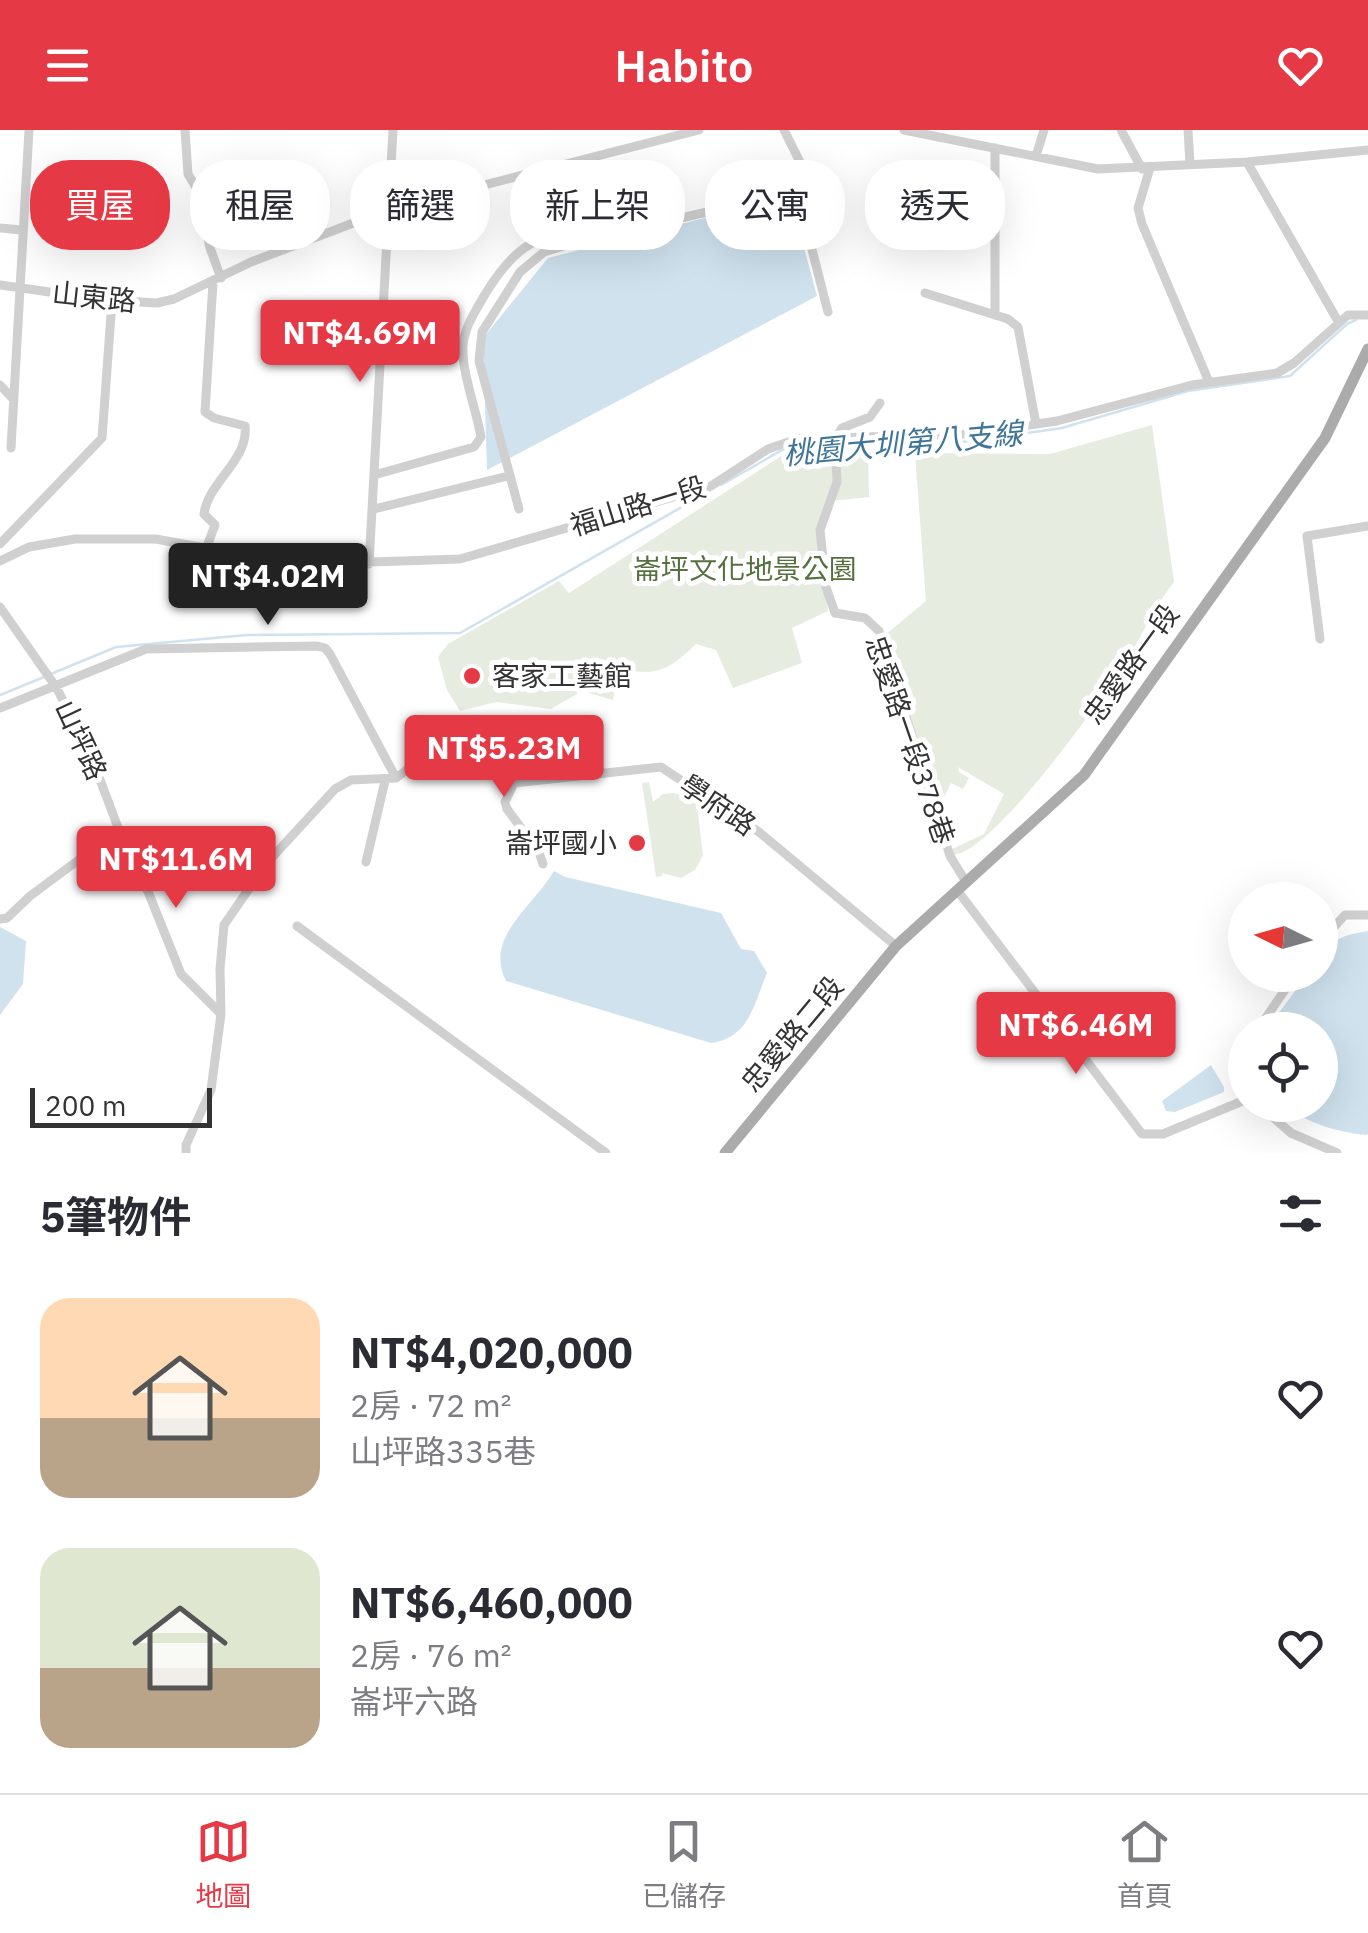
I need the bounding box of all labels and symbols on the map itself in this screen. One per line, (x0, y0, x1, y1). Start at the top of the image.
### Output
street label: 山東路 (50, 274, 138, 319)
pin: NT$4.69M (257, 300, 463, 385)
water label: 桃園大圳第八支線 (782, 412, 1027, 472)
street label: 福山路一段 (565, 467, 710, 544)
pin: NT$4.02M (165, 543, 371, 628)
park label: 崙坪文化地景公園 (633, 550, 857, 587)
street label: 忠愛路一段 (1074, 596, 1187, 731)
street label: 忠愛路一段378巷 (857, 631, 964, 849)
place label: 客家工藝館 (492, 657, 632, 694)
marker: 客家工藝館 (461, 665, 483, 687)
street label: 山坪路 (47, 694, 116, 786)
pin: NT$5.23M (401, 715, 607, 800)
street label: 學府路 (673, 766, 763, 843)
place label: 崙坪國小 (505, 824, 617, 861)
pin: NT$11.6M (73, 826, 279, 911)
marker: 崙坪國小 (626, 832, 648, 854)
north arrow (1228, 882, 1338, 992)
street label: 忠愛路二段 (732, 968, 851, 1099)
pin: NT$6.46M (973, 992, 1179, 1077)
scale bar (30, 1083, 212, 1128)

